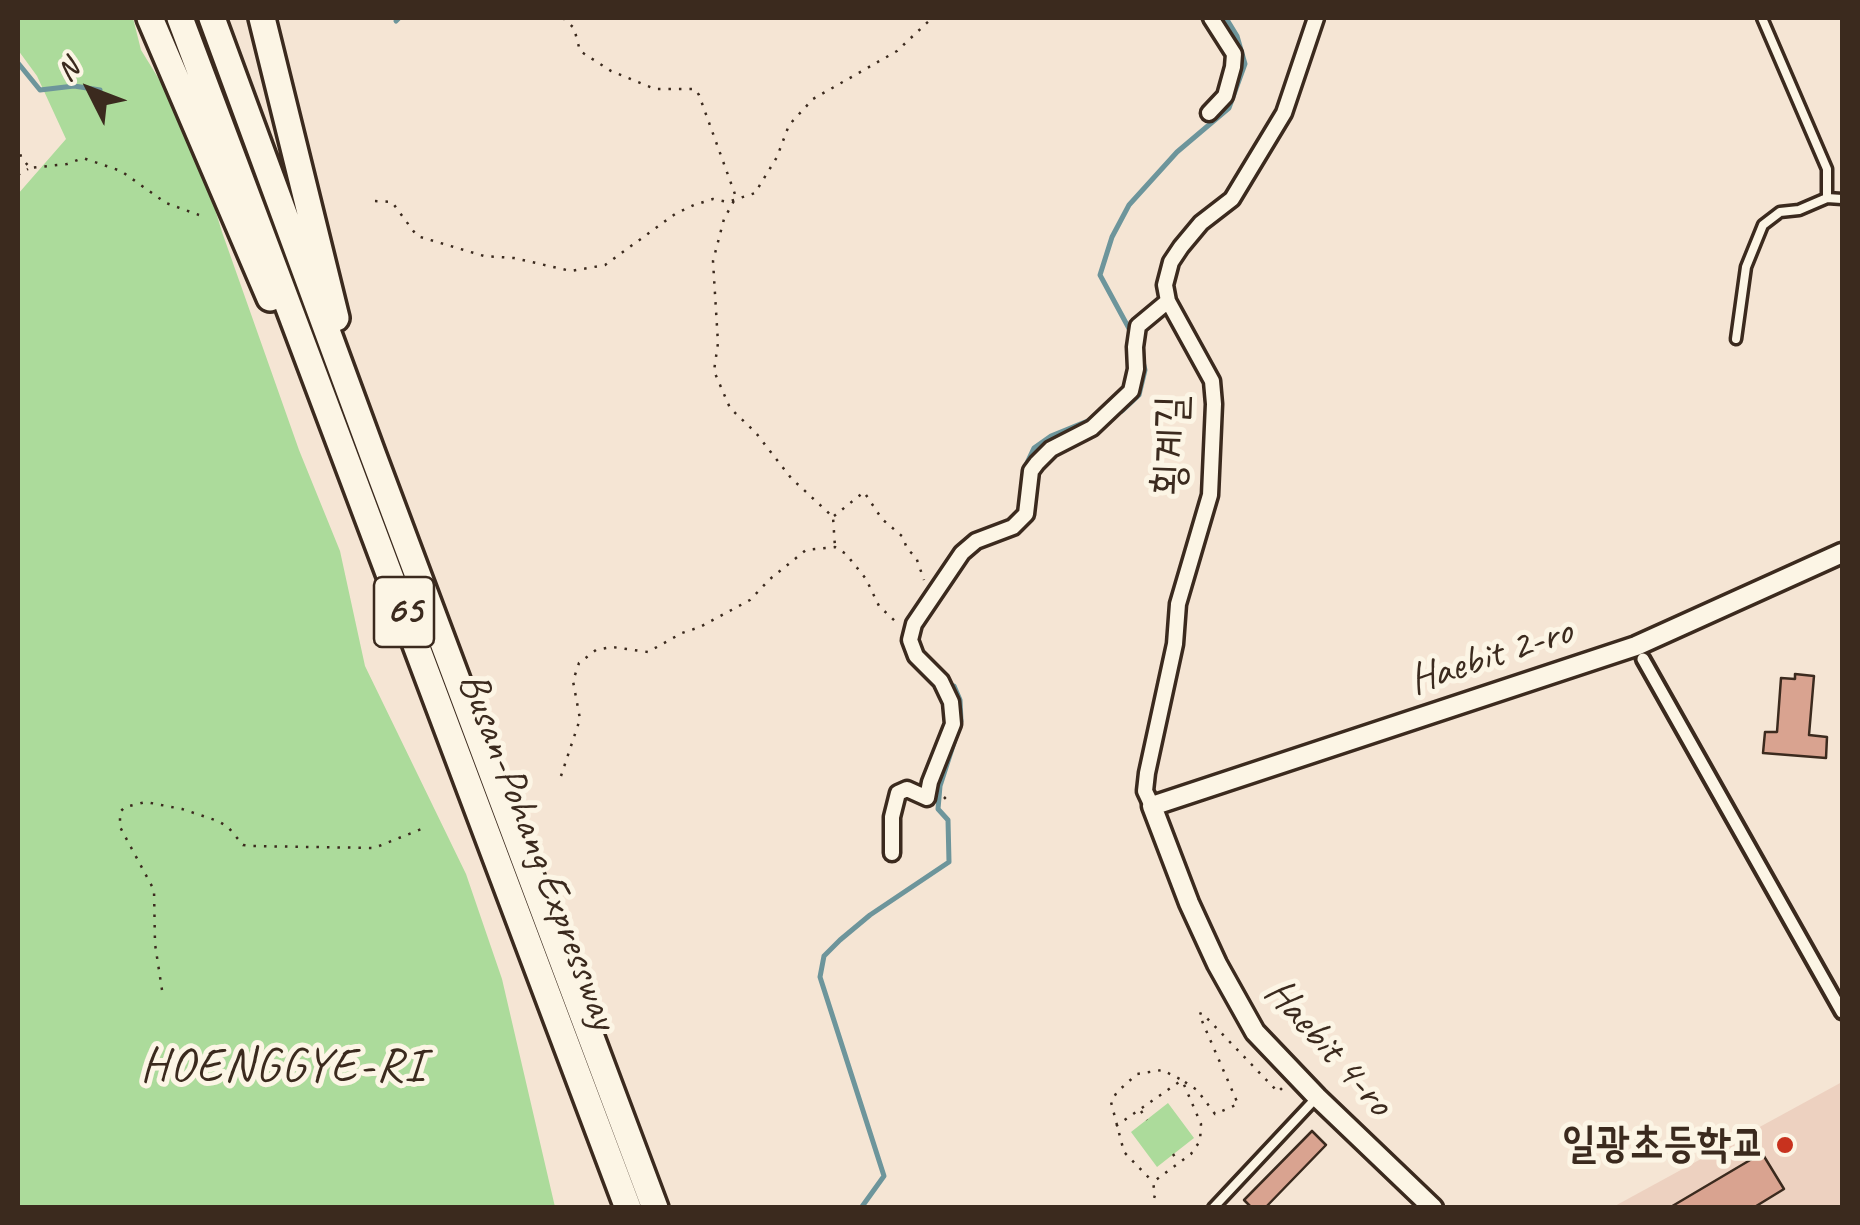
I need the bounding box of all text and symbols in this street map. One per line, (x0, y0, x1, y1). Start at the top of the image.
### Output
north arrow (40, 40, 140, 140)
text: N (49, 51, 86, 88)
street label: 횡계길 (1145, 394, 1199, 498)
road number: 65 (374, 577, 434, 647)
street label: Haebit 2-ro (1403, 607, 1579, 707)
street label: Busan-Pohang Expressway (446, 666, 628, 1036)
street label: Haebit 4-ro (1253, 969, 1403, 1127)
district label: HOENGGYE-RI (140, 1038, 426, 1096)
place label: 일광초등학교 (1562, 1120, 1765, 1170)
marker: 일광초등학교 (1774, 1134, 1796, 1156)

